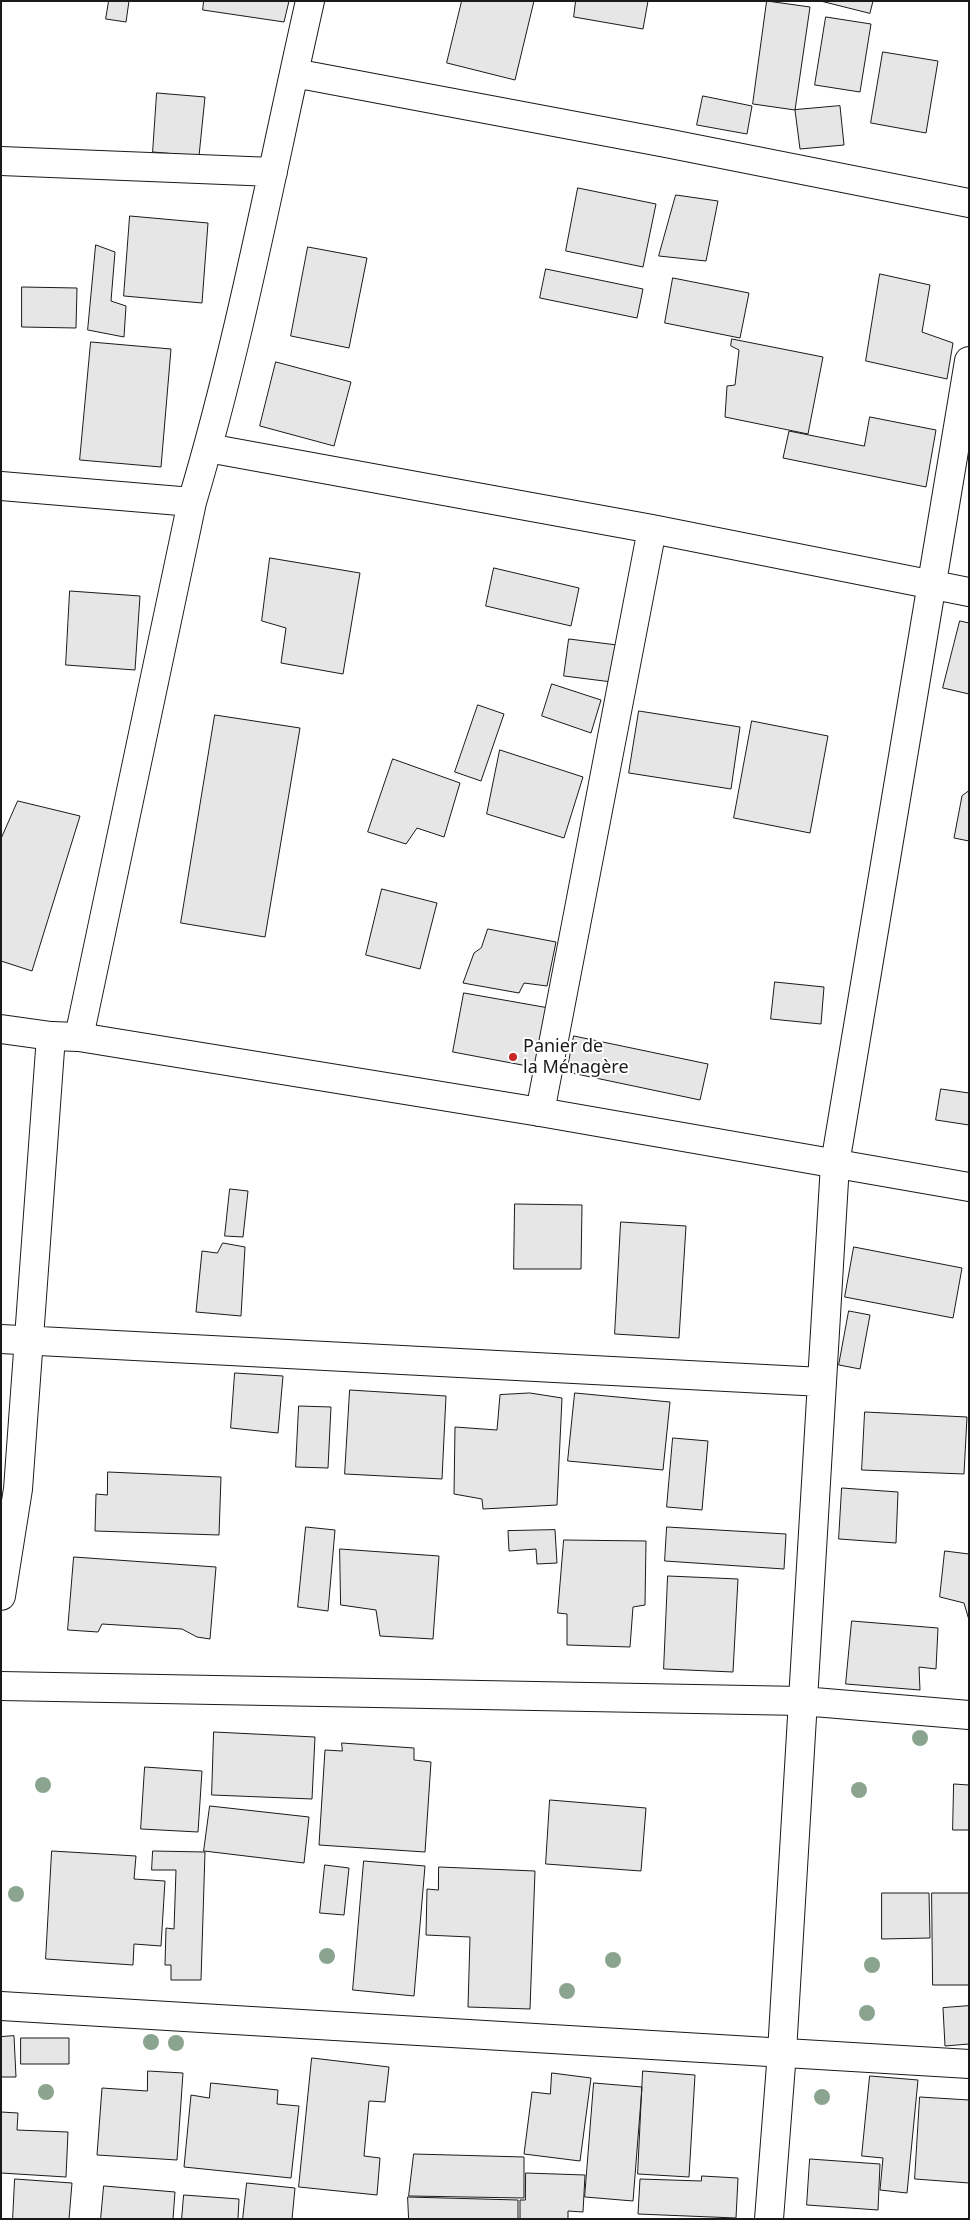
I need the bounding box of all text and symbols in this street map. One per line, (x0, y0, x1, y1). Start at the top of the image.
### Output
place label: Panier de la Ménagère (523, 1036, 629, 1078)
marker: Panier de la Ménagère (507, 1051, 519, 1063)

